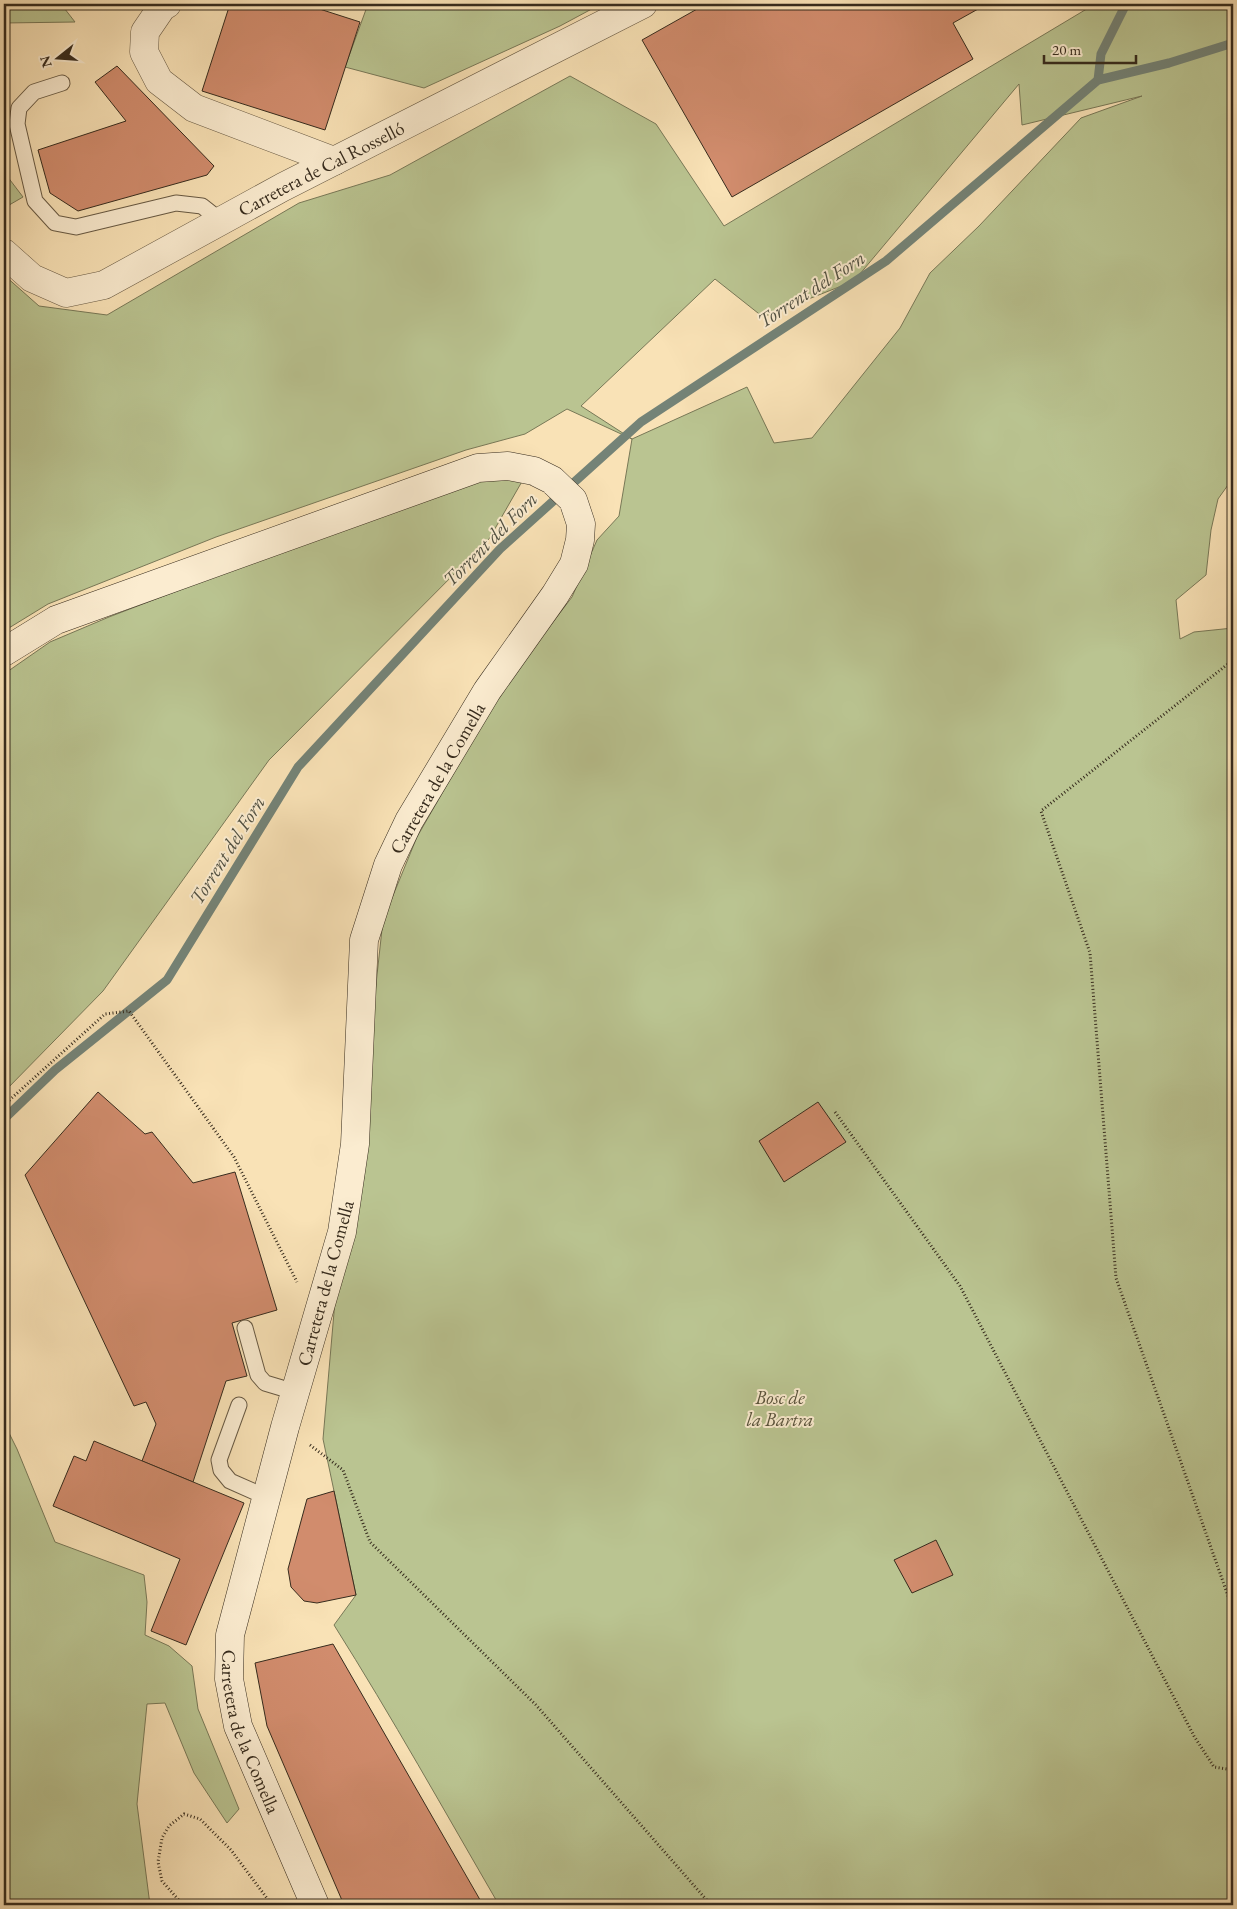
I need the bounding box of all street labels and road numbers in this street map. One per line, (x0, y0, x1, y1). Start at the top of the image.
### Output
street label: Carretera de Cal Rosselló (234, 115, 409, 222)
street label: Carretera de la Comella (384, 698, 491, 858)
street label: Carretera de la Comella (291, 1197, 360, 1369)
street label: Carretera de la Comella (216, 1649, 286, 1818)

